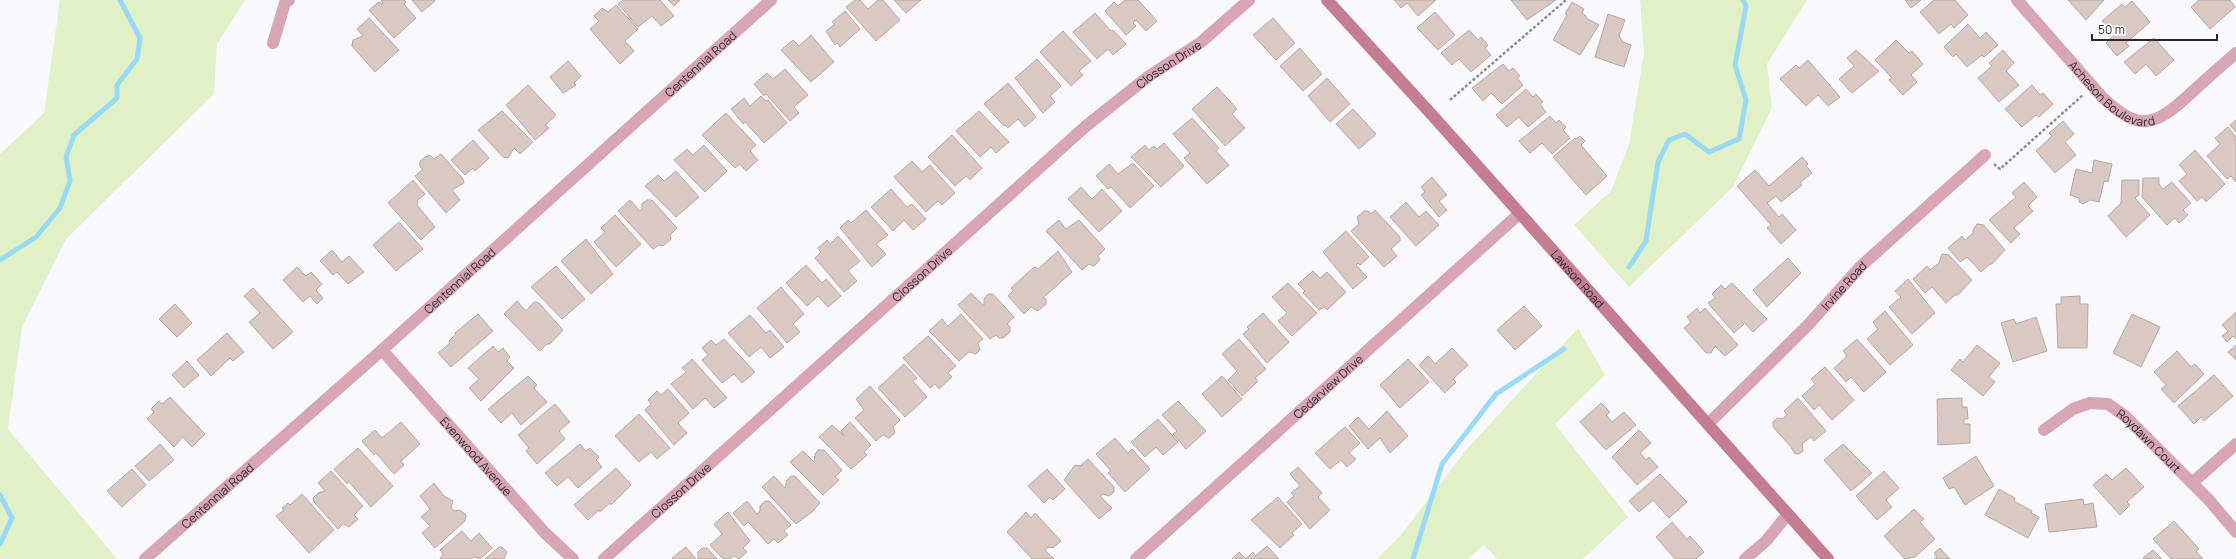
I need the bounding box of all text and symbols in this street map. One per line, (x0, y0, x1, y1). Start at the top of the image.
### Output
scale bar (2092, 16, 2217, 42)
text: 50 m (2098, 21, 2125, 38)
street label: Centennial Road (660, 27, 740, 101)
street label: Closson Drive (1132, 36, 1204, 92)
street label: Acheson Boulevard (2065, 57, 2156, 130)
street label: Closson Drive (888, 242, 956, 305)
street label: Centennial Road (420, 244, 499, 317)
street label: Lawson Road (1547, 246, 1609, 312)
street label: Irvine Road (1817, 257, 1870, 314)
street label: Cedarview Drive (1289, 350, 1367, 422)
street label: Roydawn Court (2113, 404, 2185, 476)
street label: Evenwood Avenue (437, 413, 516, 499)
street label: Centennial Road (177, 459, 257, 532)
street label: Closson Drive (647, 459, 715, 522)

